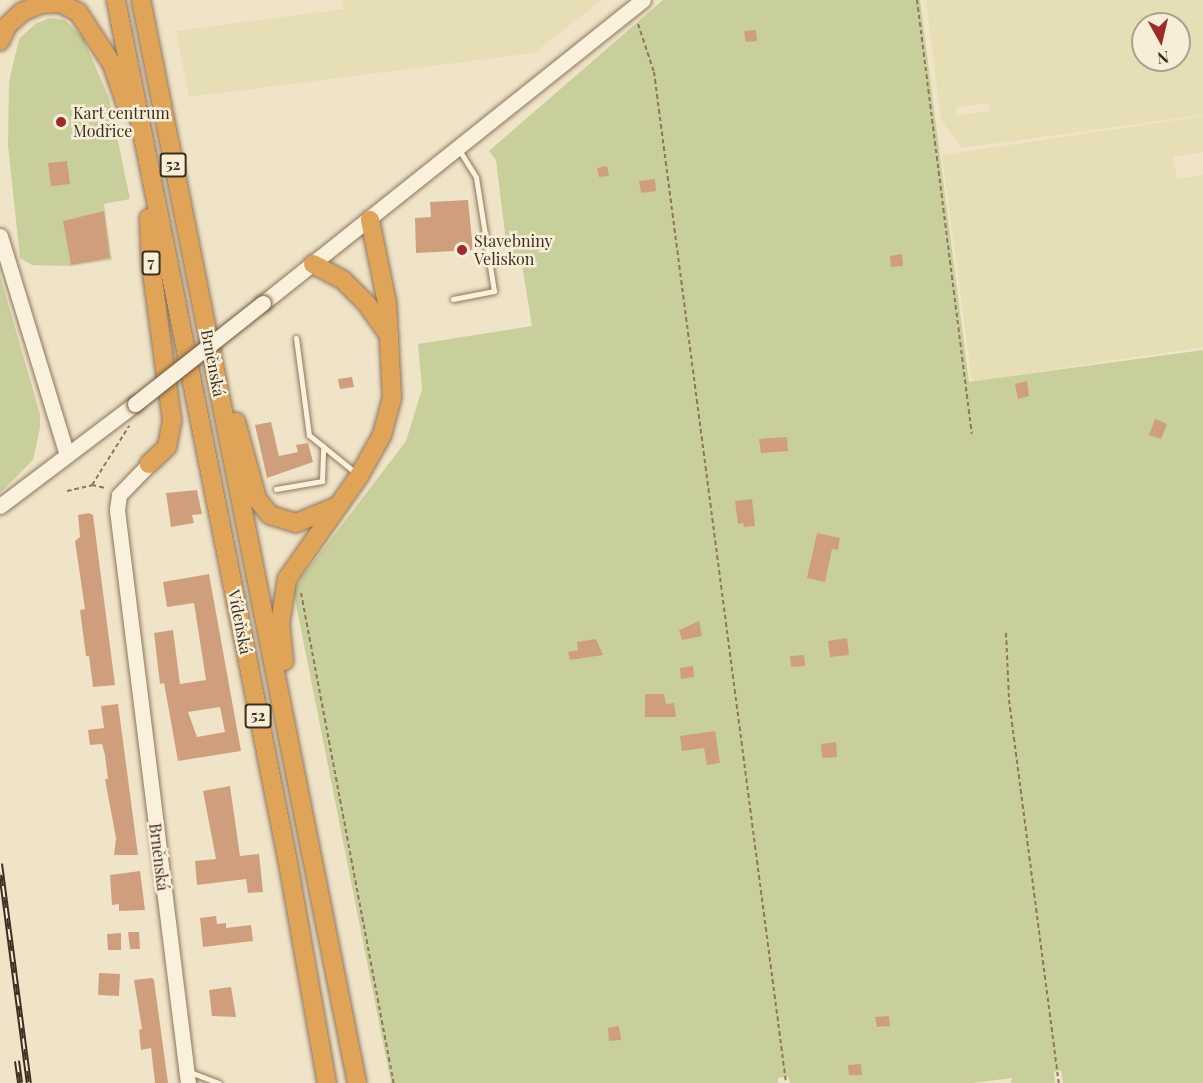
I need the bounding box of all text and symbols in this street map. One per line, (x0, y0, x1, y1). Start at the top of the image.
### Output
north arrow (1131, 12, 1191, 72)
text: N (1156, 47, 1170, 70)
place label: Kart centrum Modřice (73, 103, 170, 141)
marker: Kart centrum Modřice (54, 115, 68, 129)
road number: 52 (160, 153, 186, 177)
place label: Stavebniny Veliskon (474, 231, 553, 269)
marker: Stavebniny Veliskon (455, 243, 469, 257)
road number: 7 (140, 251, 162, 275)
street label: Brněnská (197, 328, 229, 398)
street label: Vídeňská (224, 588, 256, 656)
road number: 52 (244, 704, 272, 728)
street label: Brněnská (145, 822, 173, 892)

